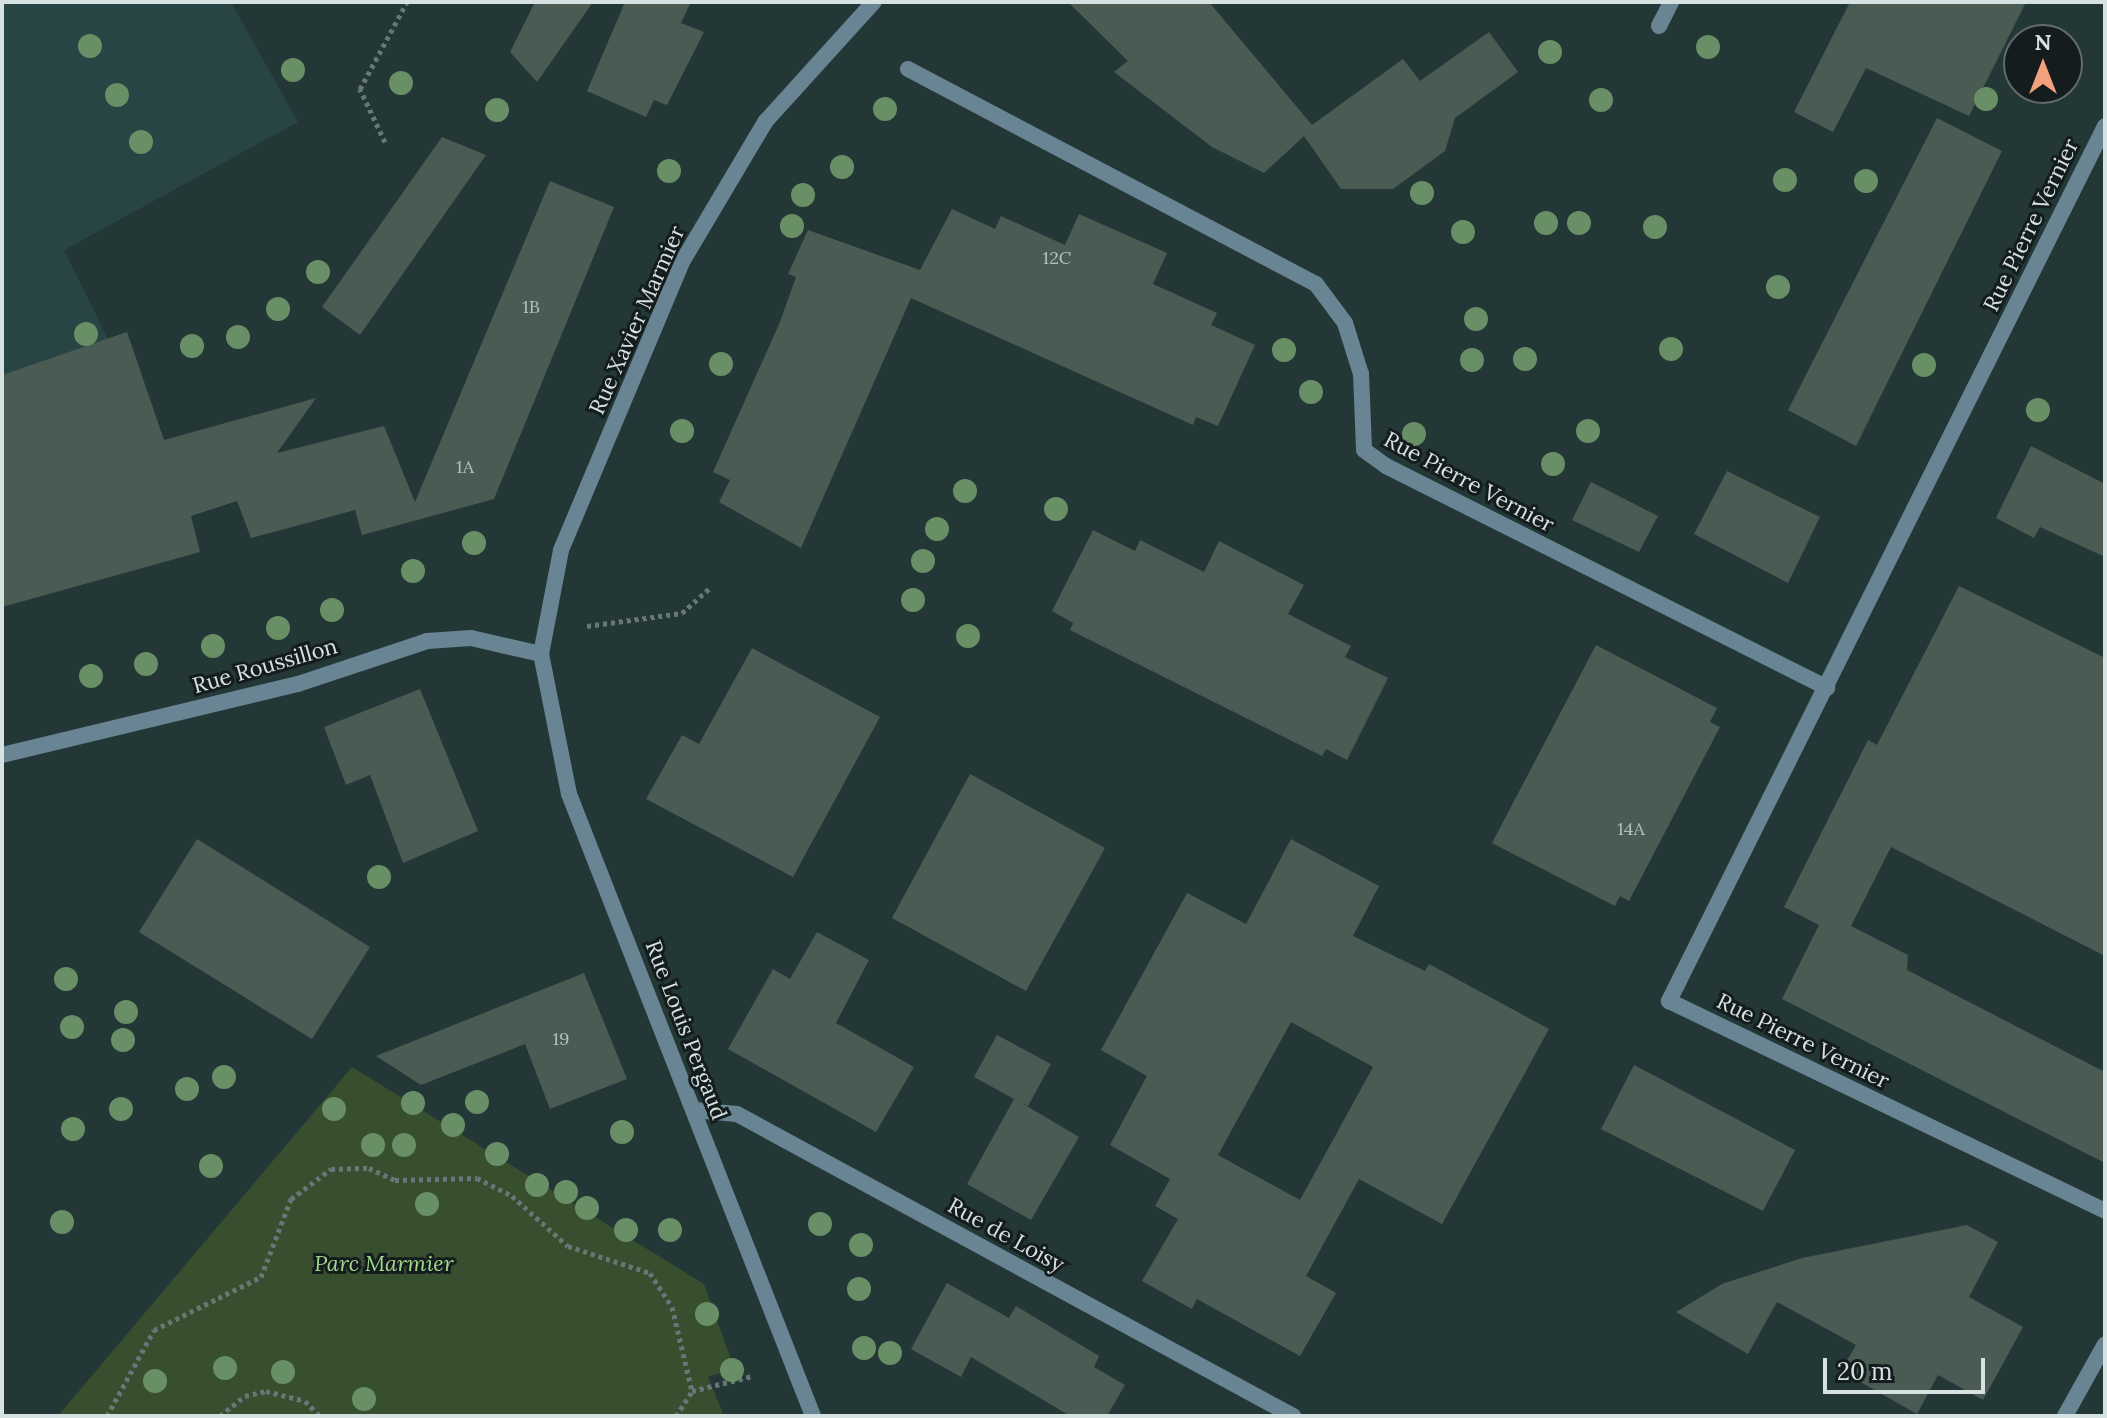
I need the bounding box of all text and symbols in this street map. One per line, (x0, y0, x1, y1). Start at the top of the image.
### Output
north arrow (2003, 24, 2083, 104)
text: N (2034, 28, 2052, 56)
street label: Rue Pierre Vernier (1978, 134, 2084, 316)
street label: Rue Xavier Marmier (584, 222, 690, 418)
house number: 12C (1043, 247, 1071, 269)
house number: 1B (522, 296, 540, 318)
street label: Rue Pierre Vernier (1380, 426, 1558, 538)
house number: 1A (456, 456, 474, 478)
street label: Rue Roussillon (190, 633, 340, 699)
house number: 14A (1617, 818, 1645, 840)
street label: Rue Louis Pergaud (640, 937, 732, 1123)
street label: Rue Pierre Vernier (1712, 988, 1894, 1094)
house number: 19 (553, 1028, 569, 1050)
street label: Rue de Loisy (943, 1192, 1069, 1278)
park label: Parc Marmier (314, 1251, 454, 1277)
scale bar (1827, 1342, 1989, 1392)
text: 20 m (1837, 1356, 1893, 1387)

